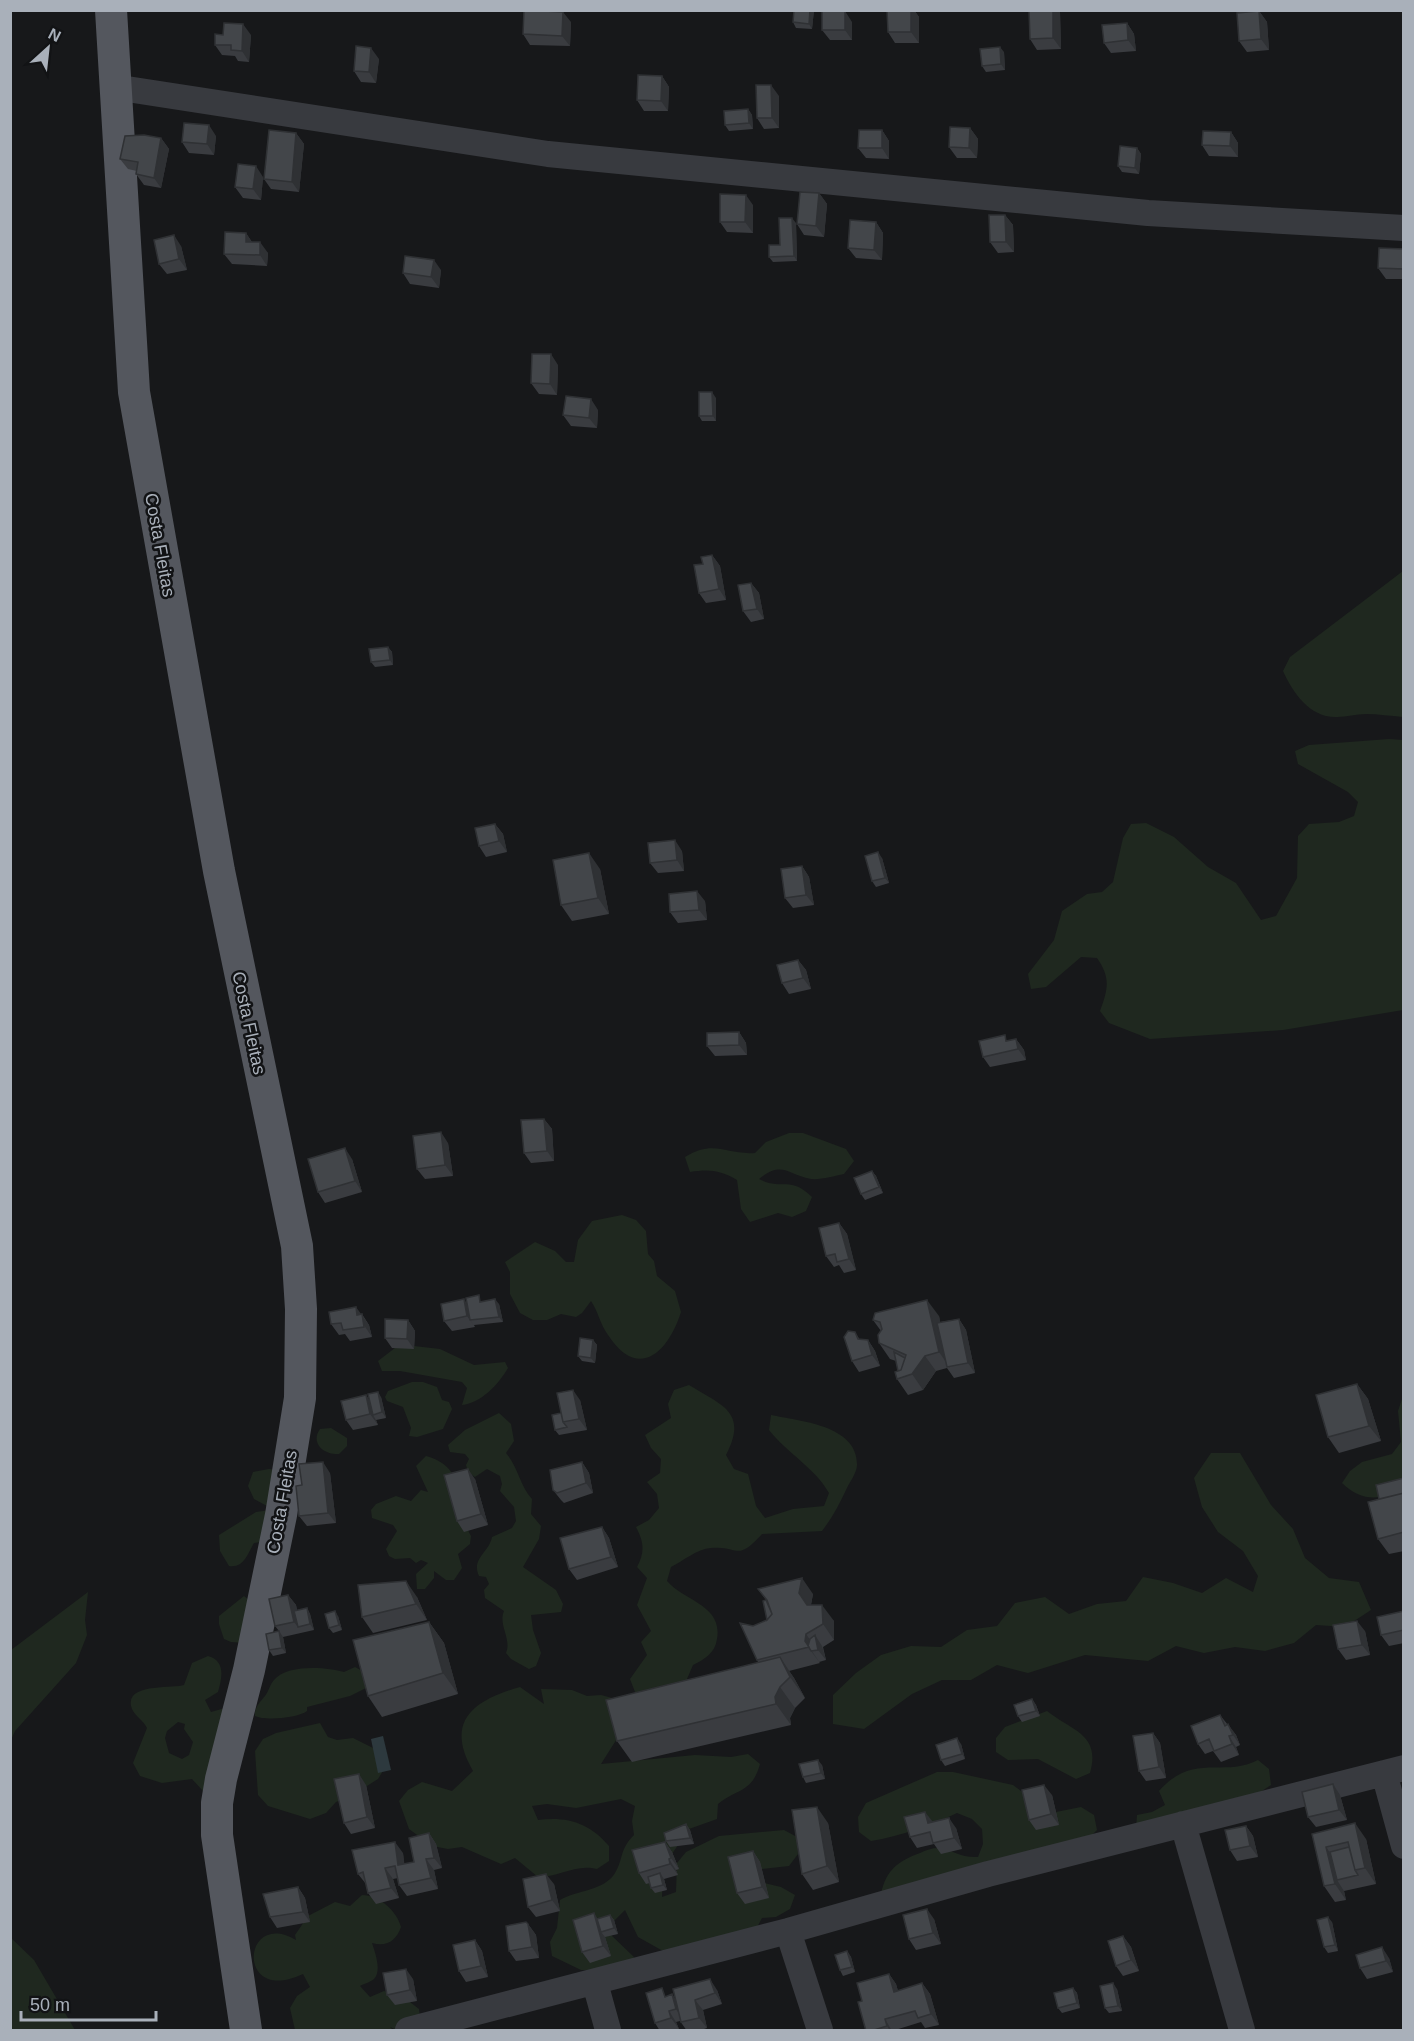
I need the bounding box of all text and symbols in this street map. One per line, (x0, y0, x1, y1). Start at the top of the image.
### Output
north arrow (18, 18, 78, 78)
text: N (46, 25, 64, 45)
street label: Costa Fleitas (141, 492, 179, 598)
street label: Costa Fleitas (228, 970, 270, 1076)
street label: Costa Fleitas (263, 1449, 301, 1555)
scale bar (21, 1984, 156, 2022)
text: 50 m (30, 1995, 70, 2015)

